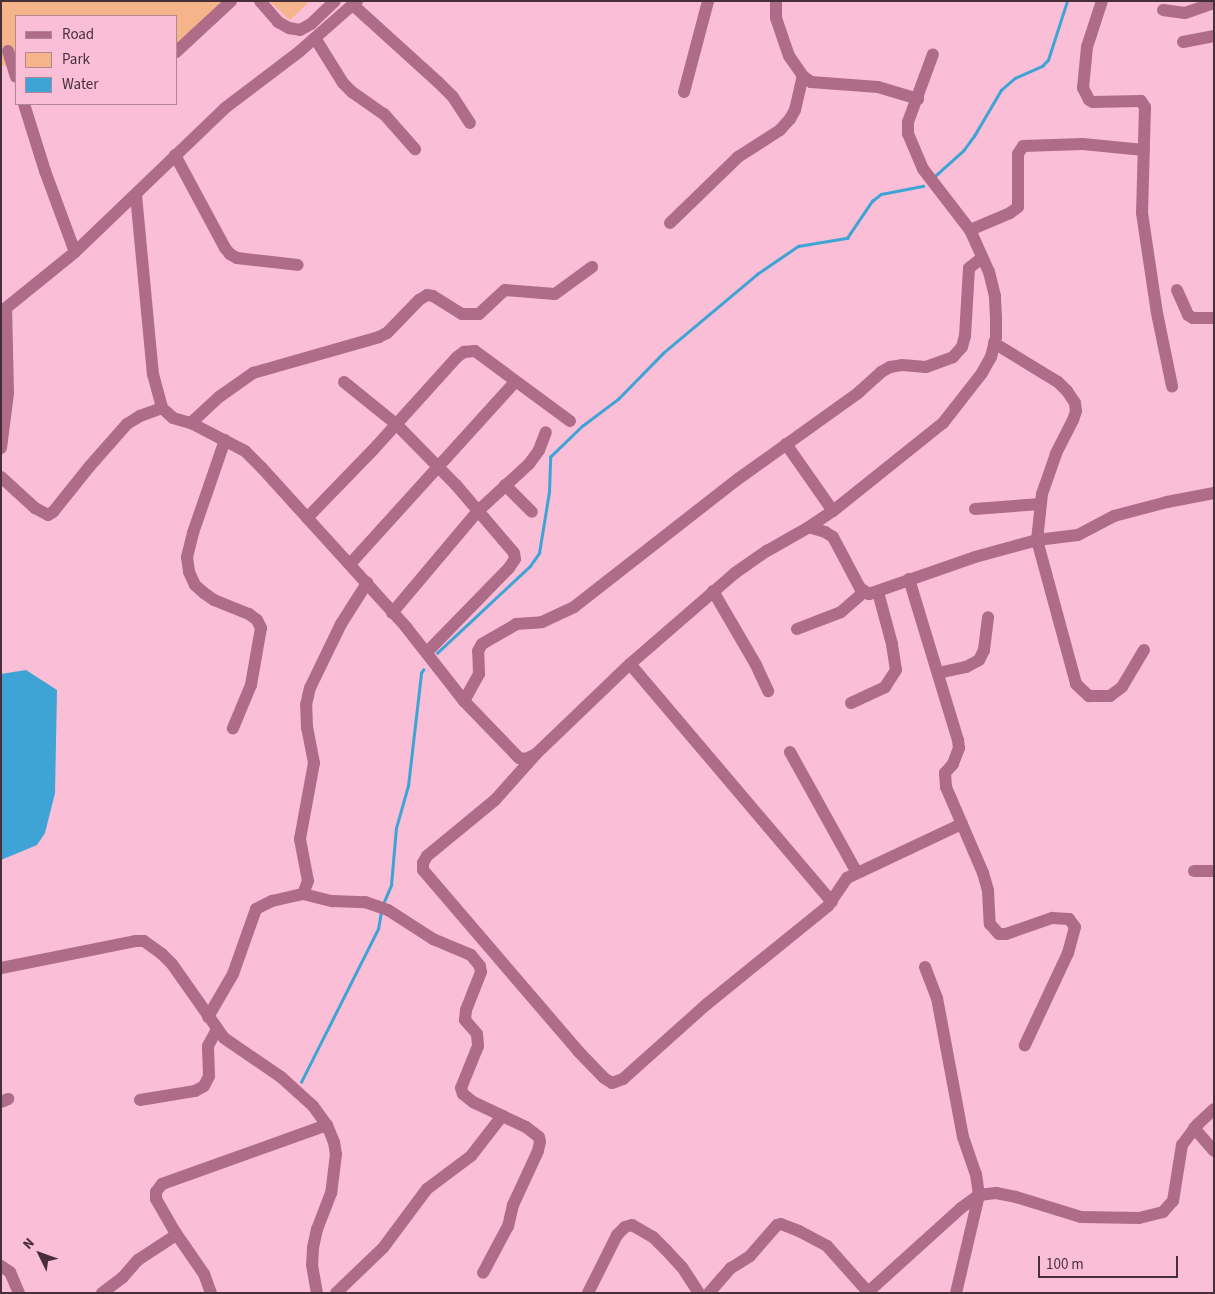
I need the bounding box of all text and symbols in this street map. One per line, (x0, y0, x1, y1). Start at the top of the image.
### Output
legend (15, 15, 178, 105)
text: Road (62, 24, 94, 45)
text: Park (62, 49, 90, 70)
text: Water (62, 74, 98, 95)
north arrow (15, 1229, 65, 1279)
text: N (18, 1234, 39, 1254)
scale bar (1040, 1246, 1180, 1278)
text: 100 m (1046, 1254, 1084, 1275)

